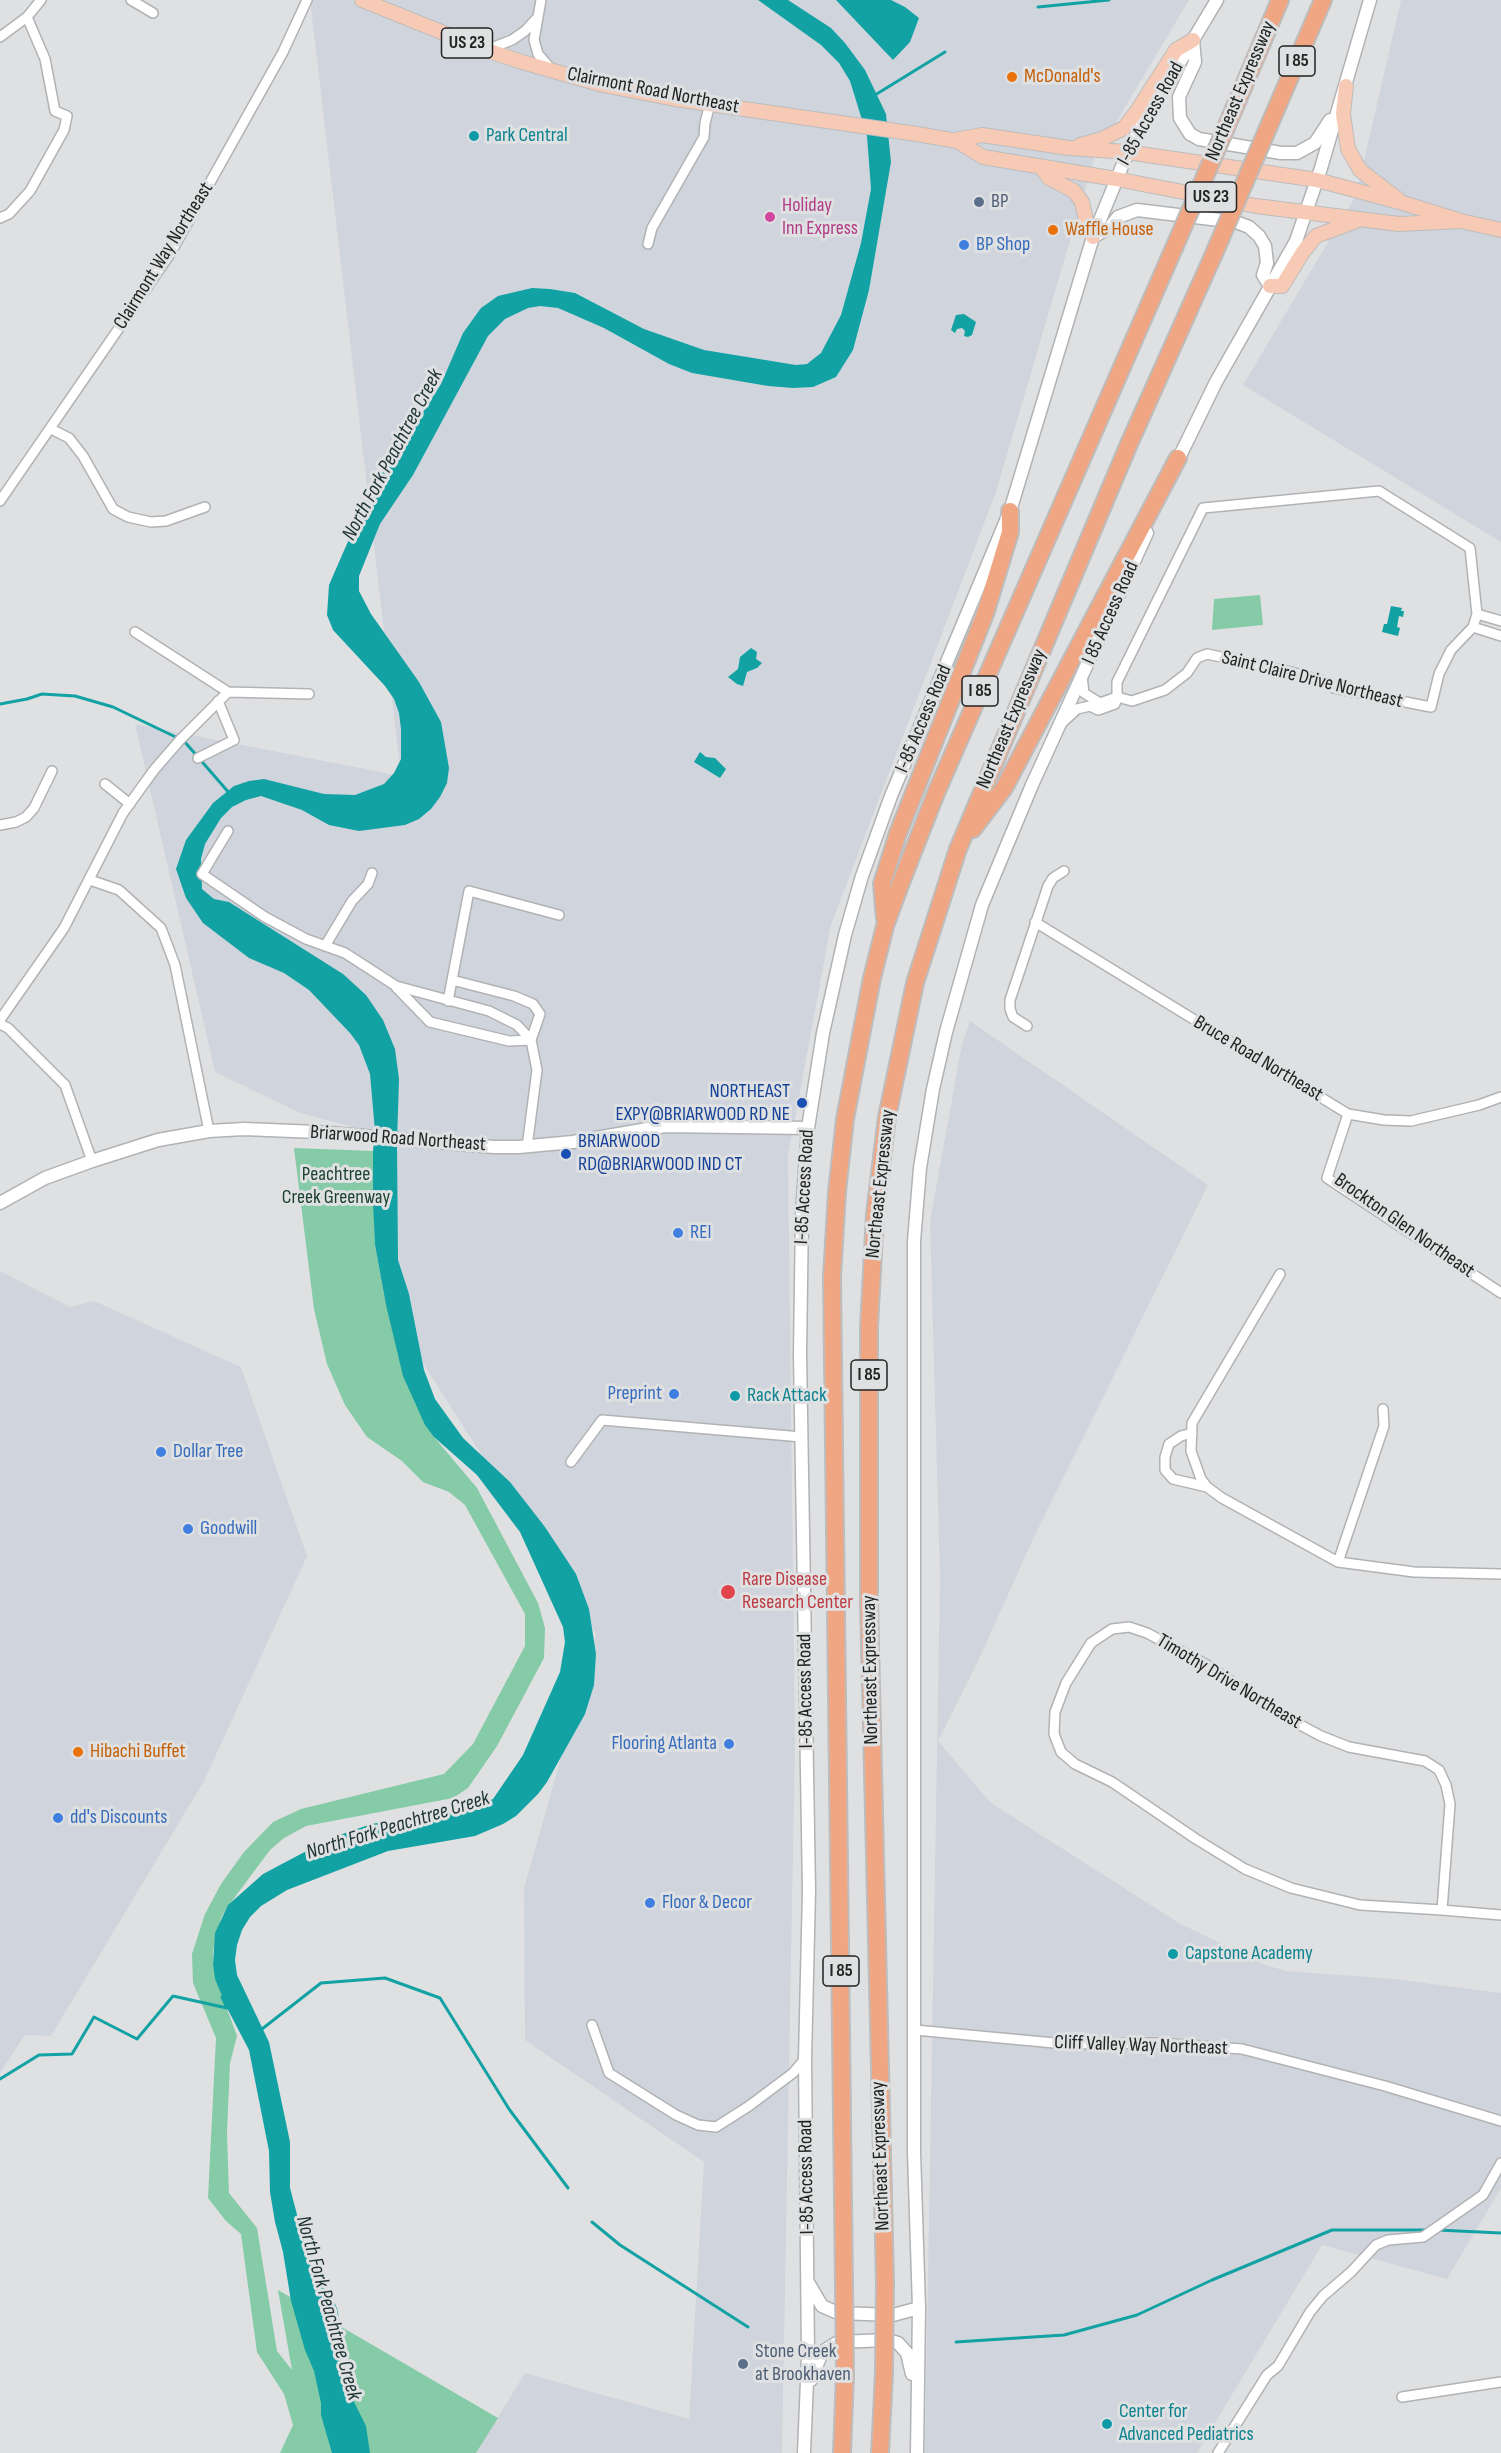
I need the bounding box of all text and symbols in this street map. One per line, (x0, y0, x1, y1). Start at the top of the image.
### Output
street label: Northeast Expressway (1201, 18, 1281, 164)
road number: US 23 (442, 28, 492, 58)
road number: I 85 (1279, 46, 1315, 76)
street label: I-85 Access Road (1113, 58, 1189, 170)
street label: Clairmont Road Northeast (565, 63, 741, 119)
place label: McDonald's (1024, 65, 1101, 89)
marker: McDonald's (1005, 70, 1019, 84)
place label: Park Central (486, 124, 568, 148)
marker: Park Central (467, 129, 481, 143)
street label: Clairmont Way Northeast (109, 178, 219, 334)
road number: US 23 (1186, 182, 1236, 212)
place label: BP (991, 190, 1008, 214)
place label: Holiday Inn Express (782, 194, 858, 241)
marker: BP (972, 195, 986, 209)
marker: Holiday Inn Express (763, 210, 777, 224)
place label: Waffle House (1065, 218, 1154, 242)
marker: Waffle House (1046, 223, 1060, 237)
place label: BP Shop (976, 233, 1030, 257)
marker: BP Shop (957, 238, 971, 252)
water label: North Fork Peachtree Creek (337, 365, 449, 545)
street label: I 85 Access Road (1078, 558, 1144, 668)
street label: Northeast Expressway (972, 646, 1052, 792)
street label: Saint Claire Drive Northeast (1219, 646, 1405, 714)
street label: I-85 Access Road (891, 662, 957, 776)
road number: I 85 (962, 676, 998, 706)
street label: Bruce Road Northeast (1189, 1011, 1327, 1107)
place label: NORTHEAST EXPY@BRIARWOOD RD NE (615, 1080, 790, 1127)
marker: NORTHEAST EXPY@BRIARWOOD RD NE (795, 1096, 809, 1110)
street label: Northeast Expressway (861, 1109, 901, 1259)
street label: Briarwood Road Northeast (309, 1121, 487, 1157)
street label: I-85 Access Road (790, 1129, 820, 1245)
place label: BRIARWOOD RD@BRIARWOOD IND CT (578, 1130, 742, 1177)
marker: BRIARWOOD RD@BRIARWOOD IND CT (559, 1147, 573, 1161)
park label: Peachtree Creek Greenway (282, 1163, 390, 1210)
street label: Brockton Glen Northeast (1329, 1169, 1479, 1283)
place label: REI (690, 1221, 712, 1245)
marker: REI (671, 1226, 685, 1240)
road number: I 85 (851, 1360, 887, 1390)
place label: Preprint (608, 1382, 662, 1406)
place label: Rack Attack (747, 1384, 827, 1408)
marker: Preprint (667, 1387, 681, 1401)
marker: Rack Attack (728, 1389, 742, 1403)
place label: Dollar Tree (173, 1440, 243, 1464)
marker: Dollar Tree (154, 1445, 168, 1459)
place label: Goodwill (200, 1517, 257, 1541)
marker: Goodwill (181, 1522, 195, 1536)
place label: Rare Disease Research Center (742, 1568, 853, 1615)
marker: Rare Disease Research Center (719, 1583, 737, 1601)
street label: Northeast Expressway (858, 1595, 884, 1745)
street label: Timothy Drive Northeast (1152, 1629, 1306, 1735)
street label: I-85 Access Road (793, 1633, 819, 1749)
place label: Flooring Atlanta (611, 1732, 717, 1756)
marker: Flooring Atlanta (722, 1737, 736, 1751)
place label: Hibachi Buffet (90, 1740, 186, 1764)
marker: Hibachi Buffet (71, 1745, 85, 1759)
water label: North Fork Peachtree Creek (303, 1786, 493, 1866)
place label: dd's Discounts (70, 1806, 167, 1830)
marker: dd's Discounts (51, 1811, 65, 1825)
place label: Floor & Decor (662, 1891, 752, 1915)
marker: Floor & Decor (643, 1896, 657, 1910)
place label: Capstone Academy (1185, 1942, 1313, 1966)
marker: Capstone Academy (1166, 1947, 1180, 1961)
road number: I 85 (823, 1956, 859, 1986)
street label: Cliff Valley Way Northeast (1054, 2031, 1228, 2061)
street label: Northeast Expressway (866, 2081, 896, 2231)
street label: I-85 Access Road (794, 2119, 820, 2235)
water label: North Fork Peachtree Creek (290, 2213, 366, 2403)
place label: Stone Creek at Brookhaven (755, 2340, 851, 2387)
marker: Stone Creek at Brookhaven (736, 2357, 750, 2371)
place label: Center for Advanced Pediatrics (1119, 2400, 1254, 2447)
marker: Center for Advanced Pediatrics (1100, 2417, 1114, 2431)

